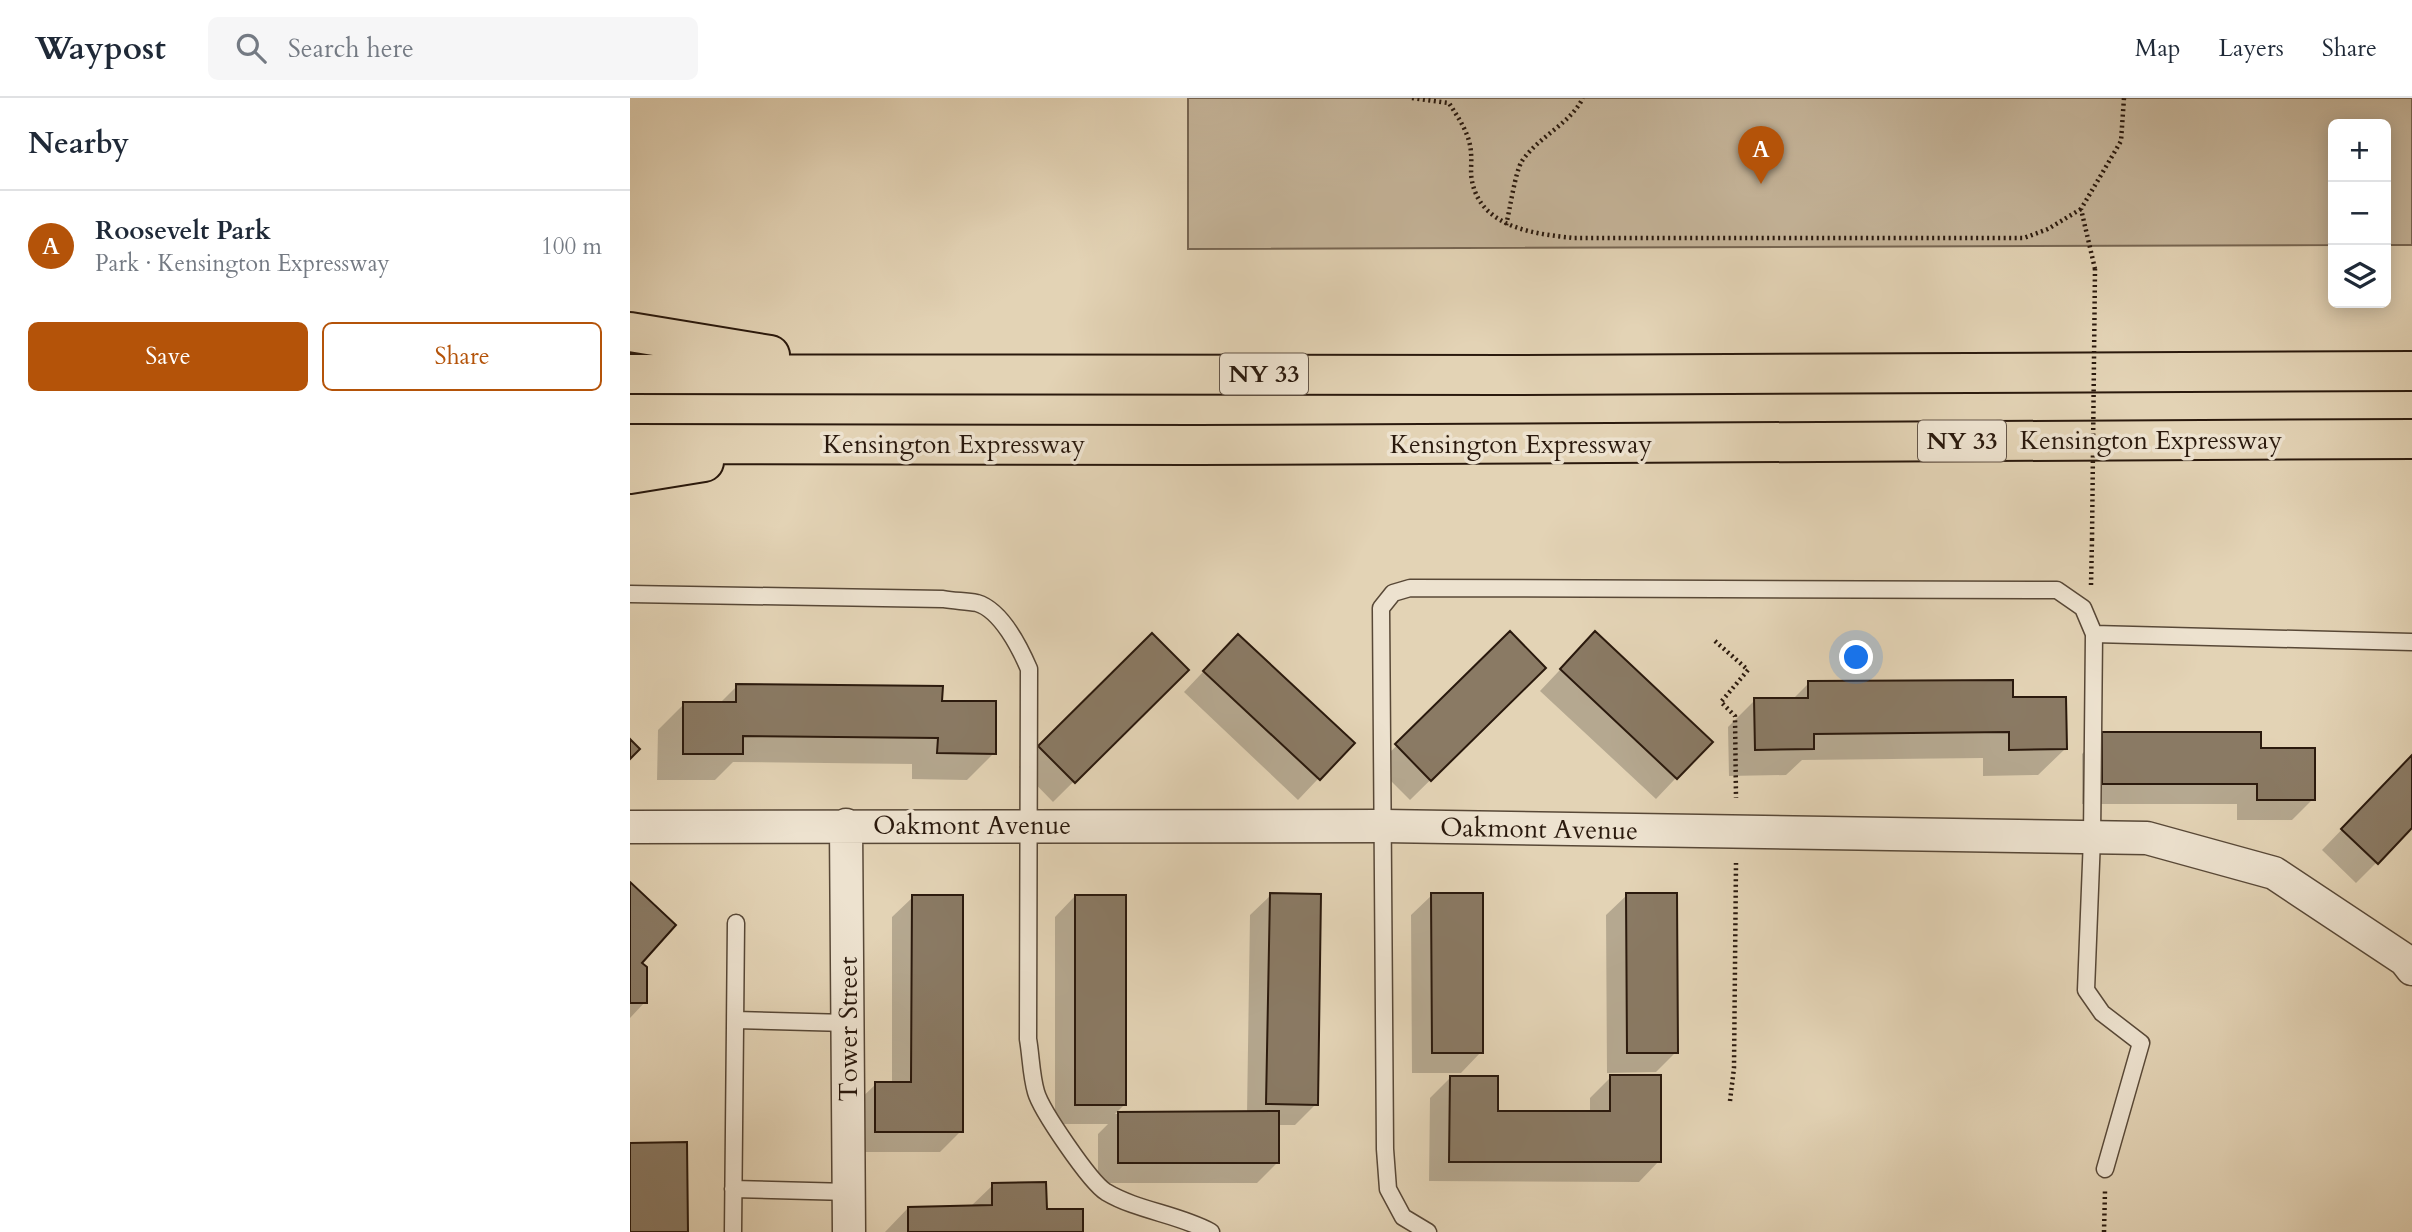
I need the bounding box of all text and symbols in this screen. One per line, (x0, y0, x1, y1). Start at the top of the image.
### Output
search box (208, 17, 698, 80)
text: Waypost (35, 26, 166, 71)
icon: search (232, 29, 270, 67)
text: Search here (288, 31, 414, 66)
text: Map (2135, 32, 2181, 65)
text: Layers (2219, 32, 2284, 65)
text: Share (2322, 32, 2377, 65)
map controls (2328, 119, 2391, 308)
button: + (2328, 119, 2391, 182)
text: Nearby (28, 123, 129, 164)
pin: A (1738, 126, 1784, 184)
button: − (2328, 182, 2391, 245)
text: Roosevelt Park (95, 213, 271, 248)
text: A (42, 231, 60, 262)
text: 100 m (541, 231, 602, 262)
button: layers (2328, 245, 2391, 308)
text: Park · Kensington Expressway (95, 248, 390, 279)
button: Save (28, 322, 308, 391)
button: Share (322, 322, 602, 391)
road number: NY 33 (1220, 354, 1308, 394)
road number: NY 33 (1918, 420, 2006, 462)
street label: Kensington Expressway (2020, 423, 2283, 458)
street label: Kensington Expressway (823, 427, 1086, 462)
street label: Kensington Expressway (1390, 427, 1653, 462)
your location (1839, 640, 1873, 674)
street label: Oakmont Avenue (873, 808, 1071, 843)
street label: Oakmont Avenue (1440, 810, 1638, 848)
street label: Tower Street (831, 957, 866, 1101)

